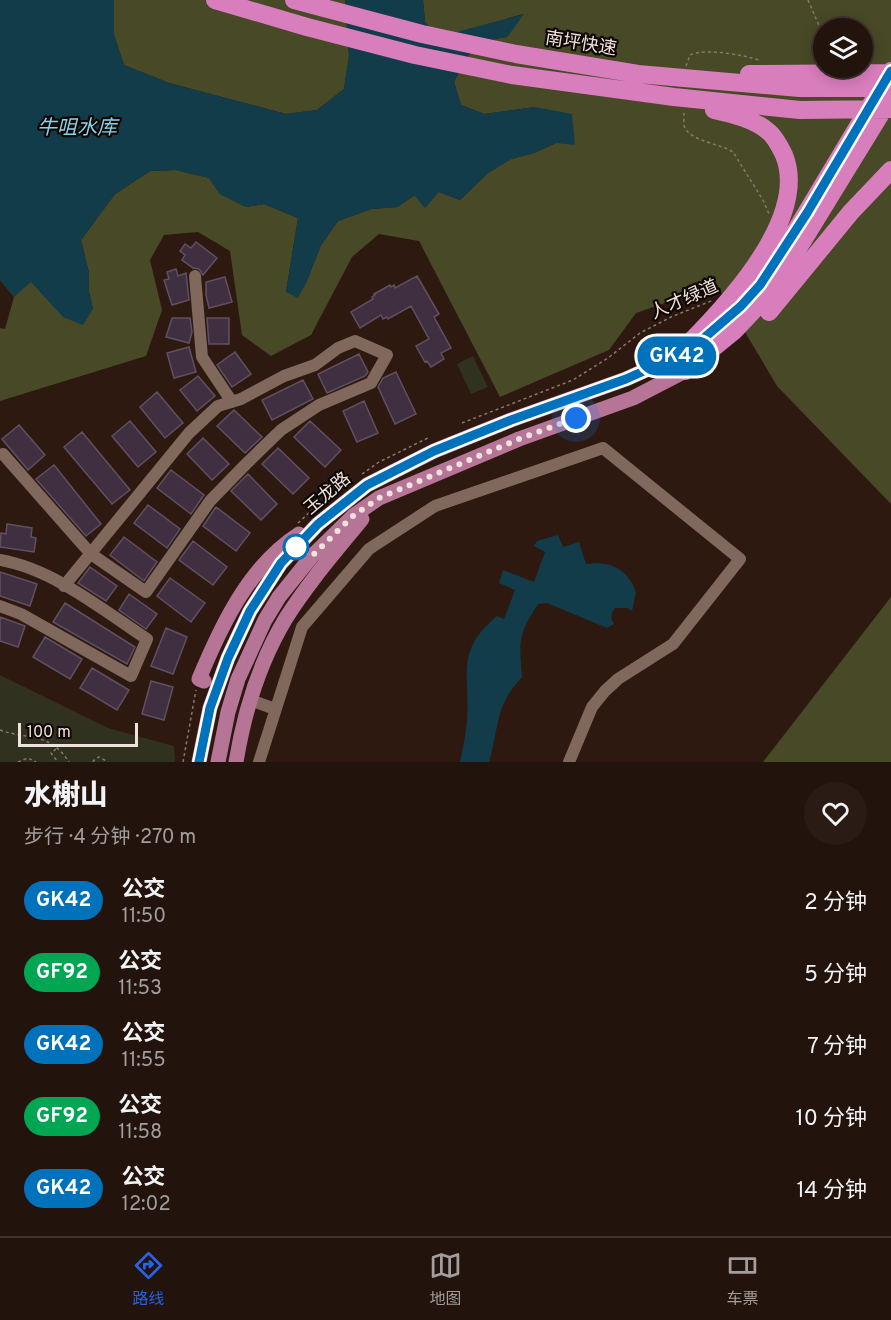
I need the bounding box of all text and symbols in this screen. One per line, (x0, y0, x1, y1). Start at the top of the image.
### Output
map controls (813, 18, 873, 78)
button: layers (813, 18, 873, 78)
street label: 南坪快速 (543, 27, 618, 61)
water label: 牛咀水库 (37, 116, 120, 142)
street label: 人才绿道 (647, 275, 722, 326)
line badge: GK42 (635, 336, 719, 376)
text: GK42 (649, 343, 705, 370)
your location (561, 403, 591, 433)
street label: 玉龙路 (300, 468, 356, 520)
unlabelled marker (283, 534, 309, 560)
scale bar (18, 720, 138, 748)
text: 100 m (27, 723, 71, 743)
text: 水榭山 (24, 779, 108, 815)
button: heart (804, 782, 867, 845)
text: 步行 · 4 分钟 · 270 m (24, 825, 196, 851)
text: 公交 (121, 877, 165, 904)
text: GK42 (36, 887, 91, 914)
text: 2 分钟 (804, 890, 867, 917)
text: 11:50 (121, 904, 166, 930)
text: 公交 (118, 949, 162, 976)
text: GF92 (36, 959, 88, 986)
text: 5 分钟 (804, 962, 867, 989)
text: 11:53 (118, 976, 162, 1002)
text: 公交 (121, 1021, 165, 1048)
text: GK42 (36, 1031, 91, 1058)
text: 7 分钟 (807, 1034, 867, 1061)
text: 11:55 (121, 1048, 166, 1074)
text: 公交 (118, 1093, 162, 1120)
text: GF92 (36, 1103, 88, 1130)
text: 10 分钟 (796, 1106, 867, 1133)
text: 11:58 (118, 1120, 162, 1146)
text: 公交 (121, 1165, 165, 1192)
text: GK42 (36, 1175, 91, 1202)
text: 14 分钟 (796, 1178, 867, 1205)
text: 12:02 (121, 1192, 171, 1218)
tab: 路线 (132, 1249, 165, 1310)
tab: 地图 (429, 1249, 462, 1310)
tab: 车票 (726, 1249, 759, 1310)

